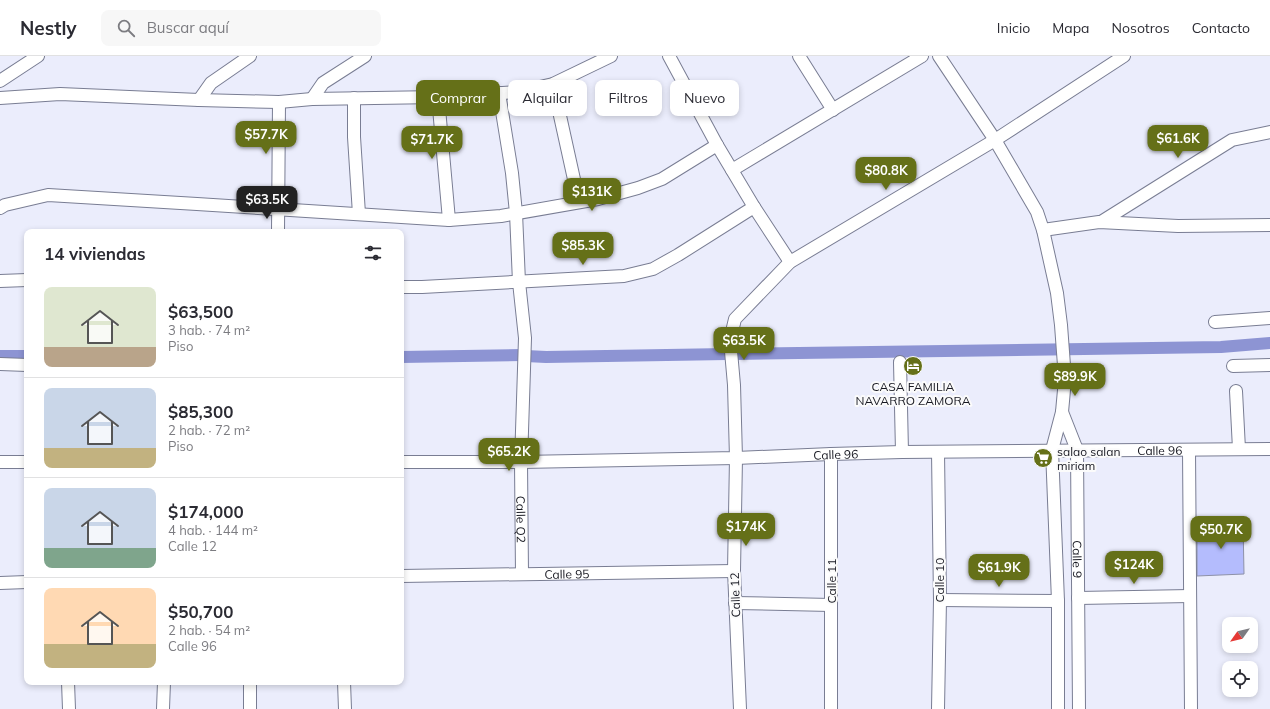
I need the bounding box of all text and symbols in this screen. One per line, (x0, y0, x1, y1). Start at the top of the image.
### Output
search box (101, 10, 381, 46)
text: Nestly (20, 16, 77, 40)
icon: search (115, 17, 137, 39)
text: Buscar aquí (147, 18, 229, 37)
text: Inicio (997, 19, 1030, 37)
text: Mapa (1052, 19, 1090, 37)
text: Nosotros (1112, 19, 1170, 37)
text: Contacto (1192, 19, 1250, 37)
chip: Comprar (416, 80, 500, 116)
chip: Alquilar (508, 80, 587, 116)
chip: Filtros (595, 80, 662, 116)
chip: Nuevo (670, 80, 739, 116)
pin: $57.7K (233, 121, 299, 155)
pin: $61.6K (1145, 125, 1211, 159)
text: $57.7K (244, 126, 288, 142)
pin: $71.7K (399, 126, 465, 160)
text: $61.6K (1156, 130, 1200, 146)
text: $71.7K (410, 131, 454, 147)
pin: $80.8K (853, 157, 919, 191)
text: $80.8K (864, 162, 908, 178)
pin: $131K (564, 178, 620, 212)
text: $131K (572, 183, 612, 199)
pin: $63.5K (234, 186, 300, 220)
text: $63.5K (245, 191, 289, 207)
pin: $85.3K (550, 232, 616, 266)
text: $85.3K (561, 237, 605, 253)
icon: filters (362, 242, 384, 264)
text: 14 viviendas (44, 243, 146, 264)
text: $63,500 (168, 301, 233, 322)
icon: home (76, 303, 124, 351)
text: 3 hab. · 74 m² (168, 322, 250, 338)
pin: $63.5K (711, 327, 777, 361)
text: $63.5K (722, 332, 766, 348)
text: Piso (168, 338, 193, 354)
hotel icon: CASA FAMILIA NAVARRO ZAMORA (902, 355, 924, 377)
pin: $89.9K (1042, 363, 1108, 397)
text: $89.9K (1053, 368, 1097, 384)
place label: CASA FAMILIA NAVARRO ZAMORA (855, 379, 971, 408)
text: $85,300 (168, 401, 233, 422)
icon: home (76, 404, 124, 452)
text: 2 hab. · 72 m² (168, 422, 250, 438)
text: Piso (168, 438, 193, 454)
pin: $65.2K (476, 438, 542, 472)
street label: Calle 96 (1137, 442, 1182, 458)
text: $65.2K (487, 443, 531, 459)
place label: salao salan miriam (1057, 444, 1120, 473)
street label: Calle 96 (813, 446, 859, 462)
supermarket icon: salao salan miriam (1032, 447, 1054, 469)
street label: Calle Q2 (514, 496, 529, 543)
text: $174,000 (168, 501, 244, 522)
icon: home (76, 504, 124, 552)
pin: $174K (718, 513, 774, 547)
pin: $50.7K (1188, 516, 1254, 550)
text: $174K (726, 518, 766, 534)
text: $50.7K (1199, 521, 1243, 537)
text: 4 hab. · 144 m² (168, 522, 258, 538)
text: Calle 12 (168, 538, 217, 554)
street label: Calle 9 (1070, 540, 1085, 578)
pin: $124K (1106, 551, 1162, 585)
pin: $61.9K (966, 554, 1032, 588)
text: $124K (1114, 556, 1154, 572)
street label: Calle 10 (932, 558, 947, 602)
street label: Calle 11 (824, 559, 839, 603)
text: $61.9K (977, 559, 1021, 575)
street label: Calle 95 (544, 566, 590, 581)
street label: Calle 12 (727, 572, 743, 618)
text: $50,700 (168, 601, 233, 622)
icon: home (76, 604, 124, 652)
north arrow (1222, 617, 1258, 653)
map controls (1222, 617, 1258, 697)
text: 2 hab. · 54 m² (168, 622, 250, 638)
text: Calle 96 (168, 638, 217, 654)
button: locate (1222, 661, 1258, 697)

